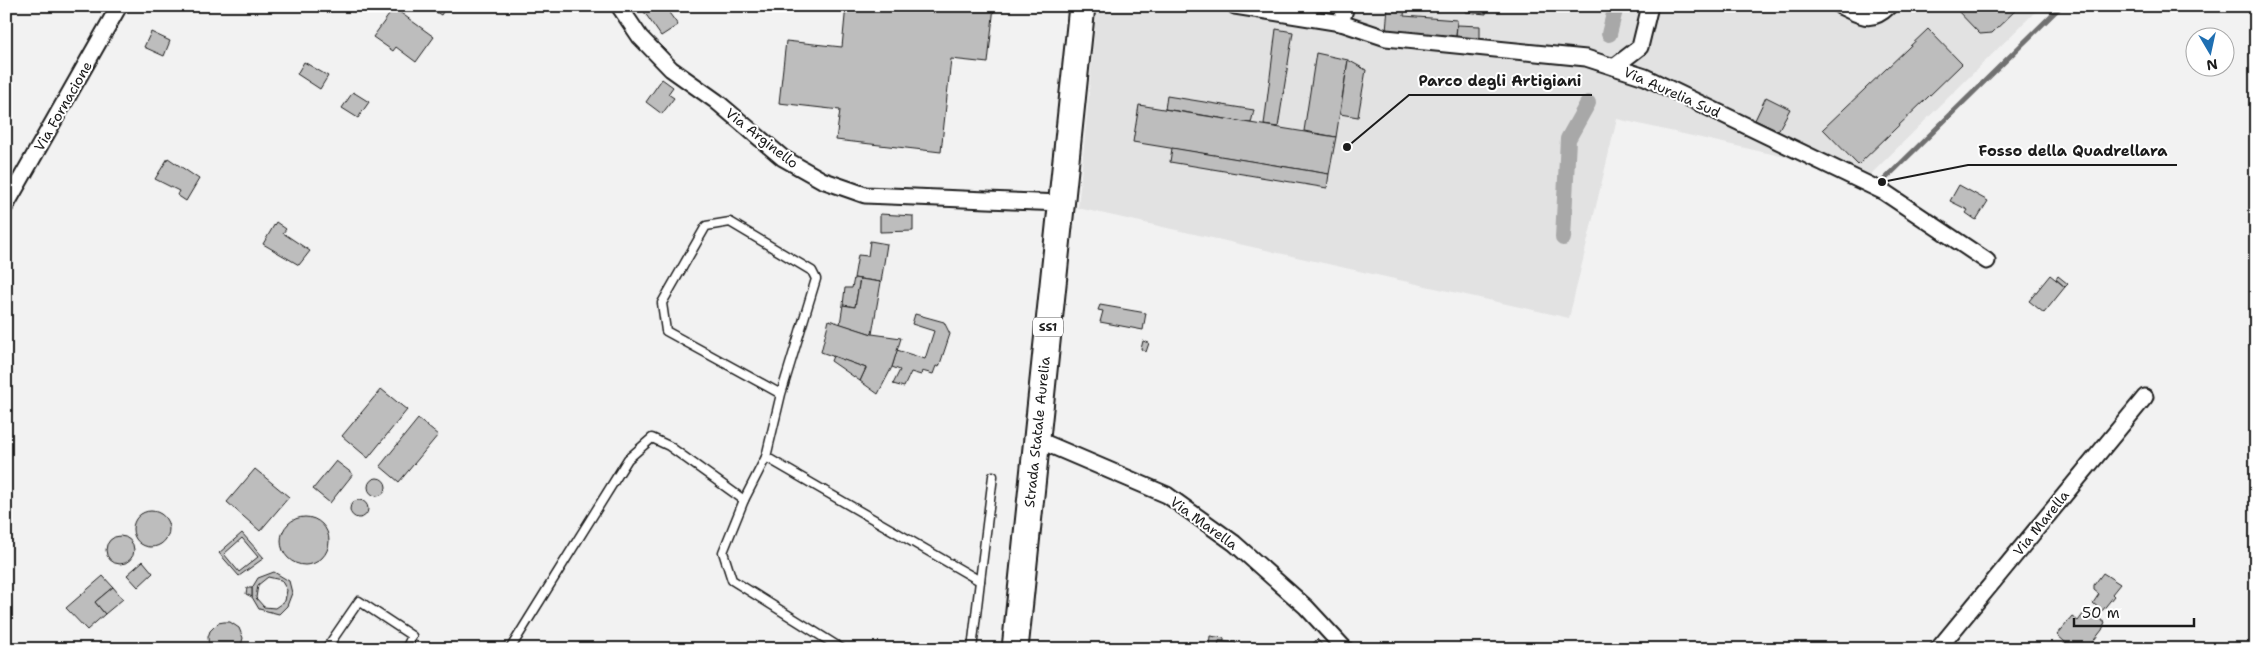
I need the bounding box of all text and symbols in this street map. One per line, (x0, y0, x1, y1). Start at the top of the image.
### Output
north arrow (2184, 28, 2234, 78)
text: N (2205, 55, 2219, 75)
street label: Via Fornacione (30, 58, 96, 154)
street label: Via Aurelia Sud (1621, 63, 1723, 121)
callout: Parco degli Artigiani (1409, 65, 1592, 95)
text: Parco degli Artigiani (1419, 71, 1581, 91)
street label: Via Arginello (722, 104, 802, 172)
callout: Fosso della Quadrellara (1968, 135, 2177, 165)
text: Fosso della Quadrellara (1979, 141, 2168, 161)
road number: SS1 (1033, 318, 1063, 337)
street label: Strada Statale Aurelia (1020, 355, 1054, 508)
street label: Via Marella (2009, 486, 2073, 559)
street label: Via Marella (1167, 492, 1242, 554)
scale bar (2074, 595, 2194, 627)
text: 50 m (2082, 603, 2120, 623)

